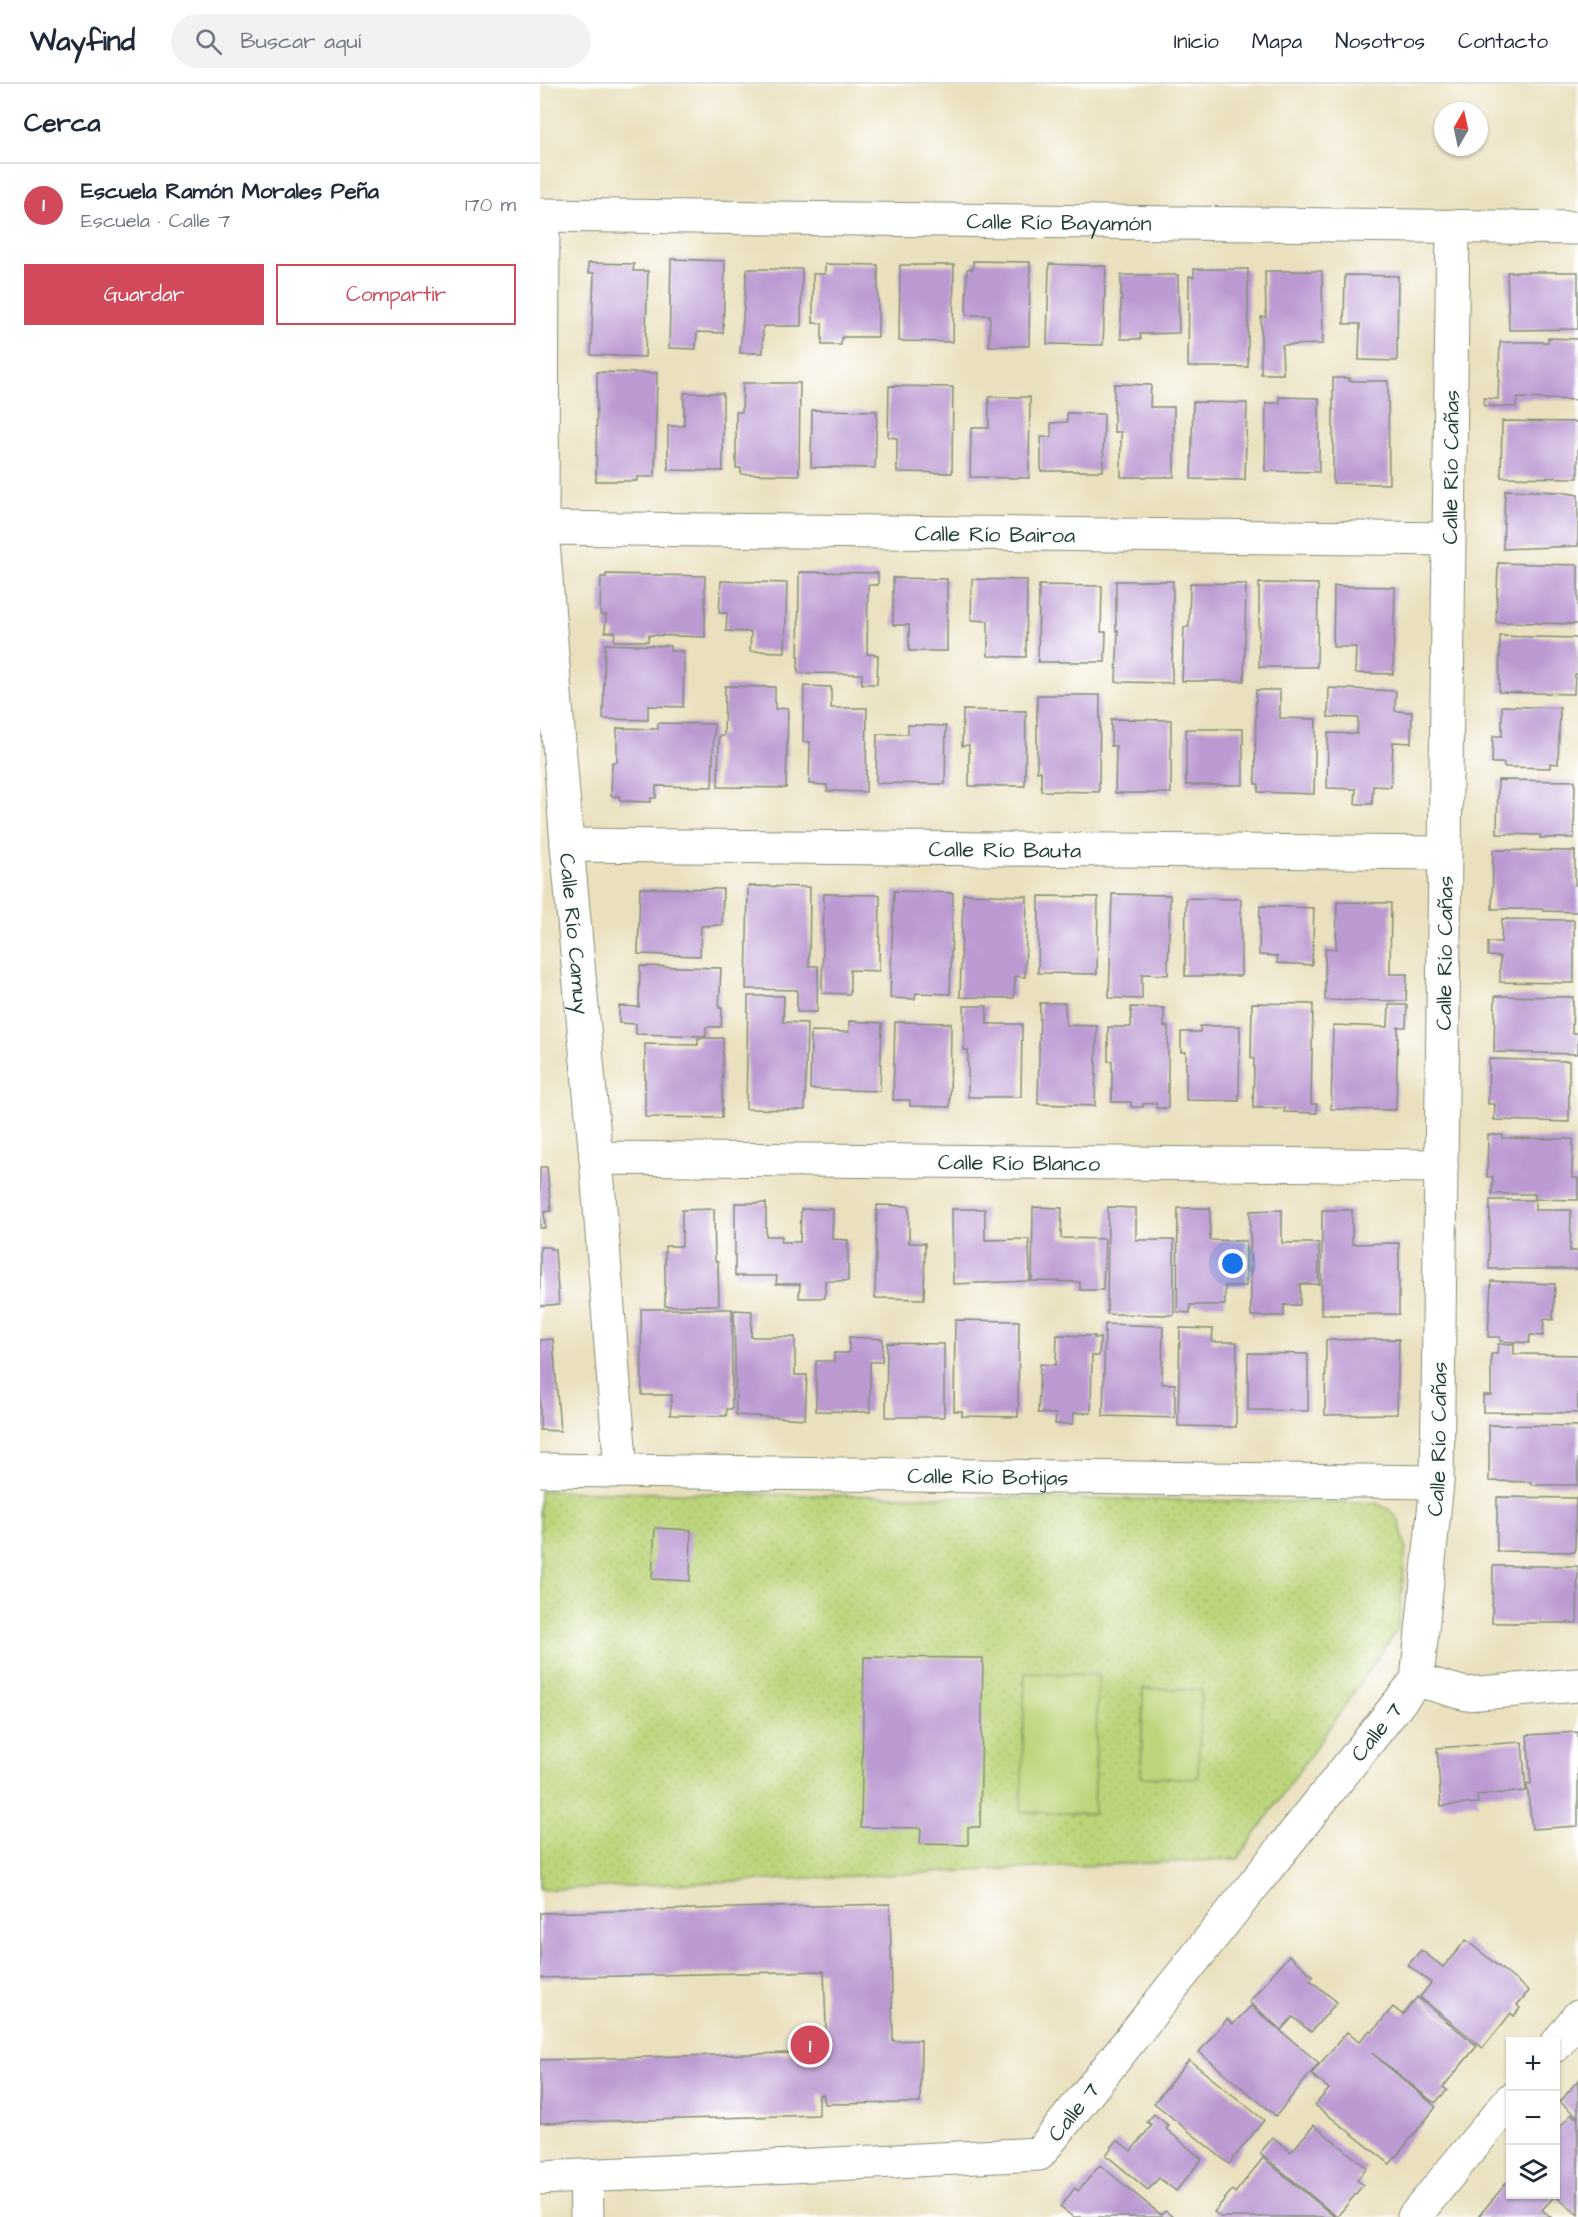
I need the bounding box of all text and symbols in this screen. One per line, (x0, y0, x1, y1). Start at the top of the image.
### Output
search box (171, 14, 591, 68)
text: Wayfind (30, 22, 135, 61)
icon: search (192, 25, 225, 58)
text: Buscar aquí (240, 26, 361, 57)
text: Inicio (1174, 27, 1219, 56)
text: Mapa (1252, 27, 1302, 56)
text: Nosotros (1335, 27, 1425, 56)
text: Contacto (1458, 27, 1548, 56)
north arrow (1434, 102, 1488, 156)
text: Cerca (24, 105, 101, 141)
text: Escuela Ramón Morales Peña (81, 176, 379, 207)
text: 1 (42, 191, 45, 219)
text: 170 m (465, 191, 516, 219)
street label: Calle Río Bayamón (966, 206, 1152, 240)
text: Escuela · Calle 7 (81, 207, 230, 235)
button: Guardar (24, 264, 264, 325)
button: Compartir (276, 264, 516, 325)
street label: Calle Río Cañas (1435, 390, 1468, 545)
street label: Calle Río Bairoa (914, 519, 1075, 551)
street label: Calle Río Bauta (928, 834, 1081, 867)
street label: Calle Río Camuy (551, 852, 597, 1016)
street label: Calle Río Cañas (1429, 876, 1462, 1031)
street label: Calle Río Blanco (938, 1147, 1101, 1180)
your location (1218, 1249, 1247, 1278)
street label: Calle Río Cañas (1420, 1361, 1456, 1518)
street label: Calle Río Botijas (907, 1461, 1069, 1494)
street label: Calle 7 (1344, 1696, 1411, 1769)
pin: 1 (790, 2022, 830, 2068)
map controls (1506, 2037, 1560, 2199)
button: + (1506, 2037, 1560, 2091)
street label: Calle 7 (1041, 2076, 1108, 2149)
button: − (1506, 2091, 1560, 2145)
button: layers (1506, 2145, 1560, 2199)

